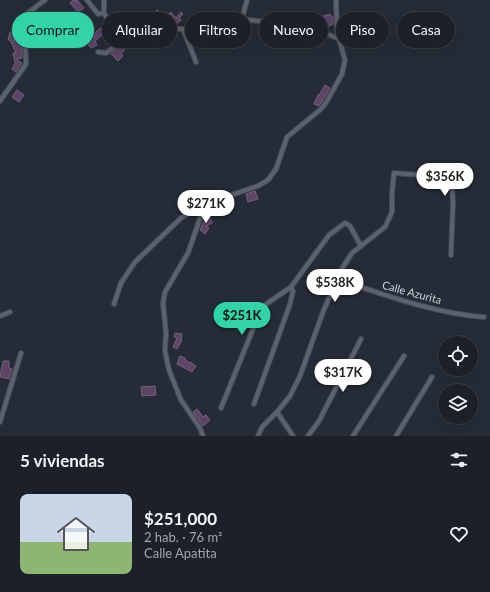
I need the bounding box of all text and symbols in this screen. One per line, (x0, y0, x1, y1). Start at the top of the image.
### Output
chip: Comprar (12, 12, 94, 48)
chip: Alquilar (102, 12, 177, 48)
chip: Filtros (185, 12, 251, 48)
chip: Nuevo (259, 12, 328, 48)
chip: Piso (336, 12, 389, 48)
chip: Casa (397, 12, 455, 48)
pin: $356K (417, 163, 473, 197)
text: $356K (425, 168, 465, 184)
pin: $271K (178, 190, 234, 224)
text: $271K (186, 195, 226, 211)
pin: $538K (307, 269, 363, 303)
text: $538K (315, 274, 355, 290)
street label: Calle Azurita (381, 278, 443, 306)
pin: $251K (214, 302, 270, 336)
text: $251K (222, 307, 262, 323)
map controls (438, 336, 478, 424)
button: locate (438, 336, 478, 376)
pin: $317K (315, 359, 371, 393)
text: $317K (323, 364, 363, 380)
button: layers (438, 384, 478, 424)
icon: filters (448, 449, 470, 471)
text: 5 viviendas (20, 450, 105, 471)
text: $251,000 (144, 508, 217, 529)
icon: home (52, 510, 100, 558)
icon: heart (448, 523, 470, 545)
text: 2 hab. · 76 m² (144, 529, 222, 545)
text: Calle Apatita (144, 545, 217, 561)

